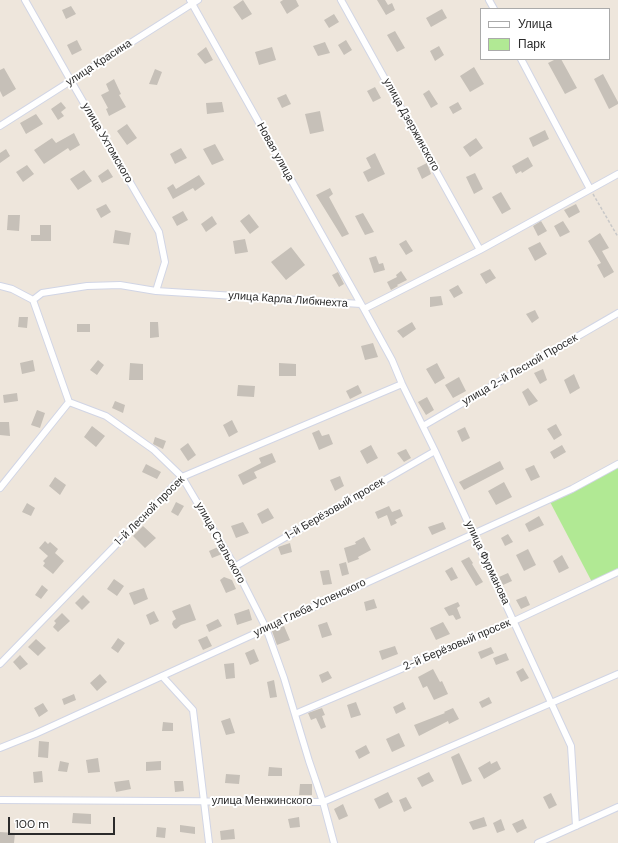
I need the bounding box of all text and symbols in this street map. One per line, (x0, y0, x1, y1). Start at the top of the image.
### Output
legend (480, 8, 610, 60)
text: Улица (518, 16, 552, 32)
text: Парк (518, 36, 545, 52)
street label: улица Красина (64, 37, 134, 89)
street label: улица Дзержинского (380, 76, 442, 174)
street label: улица Ухтомского (79, 101, 135, 185)
street label: Новая улица (253, 120, 297, 184)
street label: улица Карла Либкнехта (228, 289, 348, 311)
street label: улица 2-й Лесной Просек (460, 331, 580, 409)
street label: 1-й Лесной просек (112, 473, 188, 549)
street label: 1-й Берёзовый просек (283, 475, 387, 543)
street label: улица Стальского (192, 500, 248, 586)
street label: улица Фурманова (462, 519, 512, 607)
street label: улица Глеба Успенского (252, 576, 368, 640)
street label: 2-й Берёзовый просек (401, 616, 513, 674)
street label: улица Менжинского (212, 794, 312, 808)
scale bar (10, 809, 117, 835)
text: 100 m (15, 816, 49, 832)

